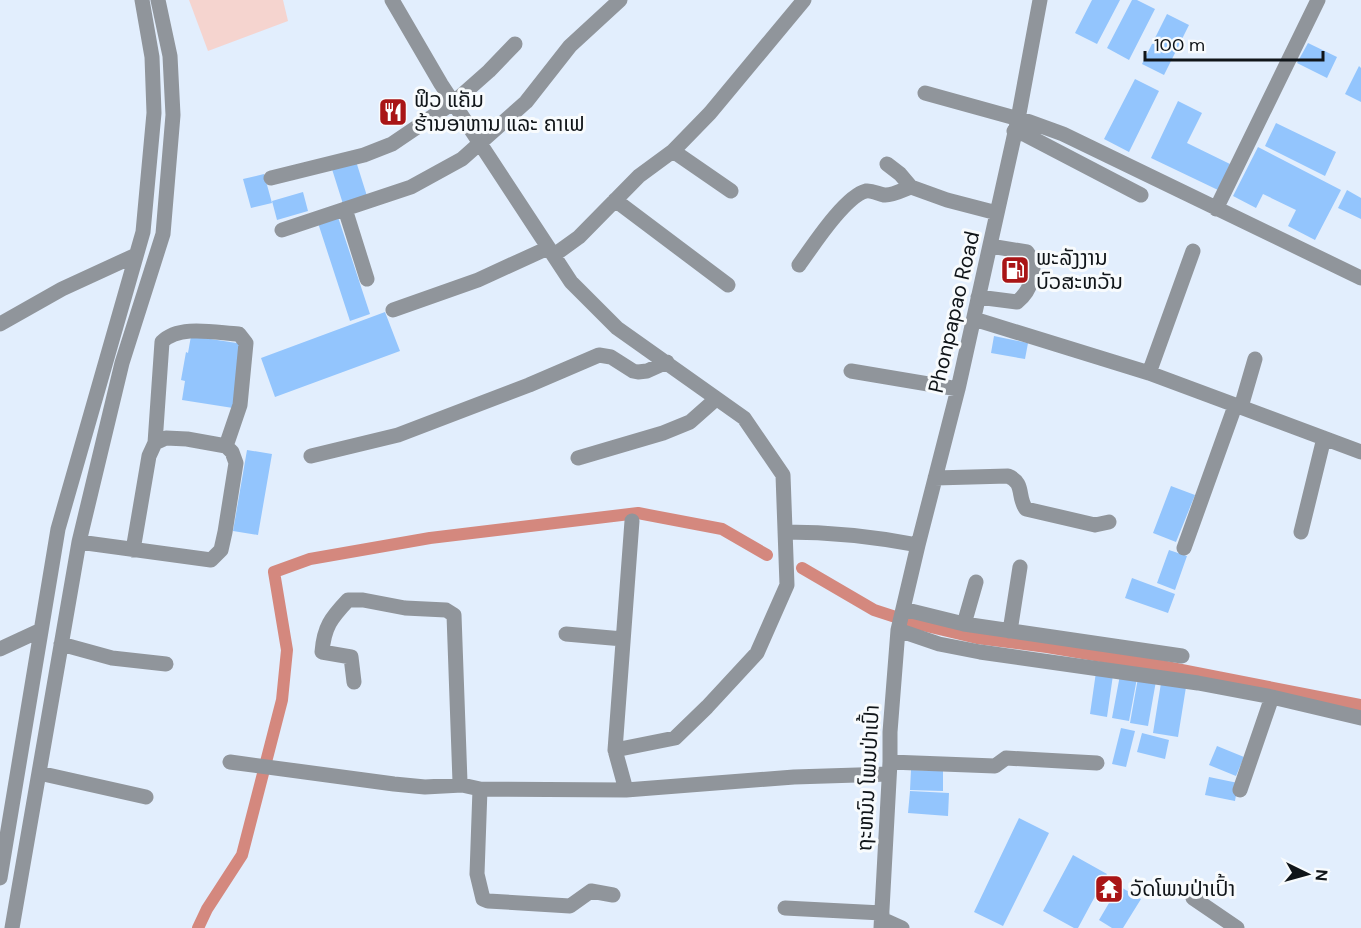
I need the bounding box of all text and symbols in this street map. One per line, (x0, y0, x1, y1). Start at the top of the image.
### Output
scale bar (1145, 24, 1324, 62)
text: 100 m (1154, 33, 1205, 57)
place label: ຟິວ ແຄັມ ຮ້ານອາຫານ ແລະ ຄາເຟ (414, 86, 585, 138)
restaurant icon: ຟິວ ແຄັມ ຮ້ານອາຫານ ແລະ ຄາເຟ (377, 96, 409, 128)
street label: Phonpapao Road (922, 229, 986, 395)
place label: ພະລັງງານ ບົວສະຫວັນ (1036, 244, 1123, 296)
fuel station icon: ພະລັງງານ ບົວສະຫວັນ (999, 254, 1031, 286)
street label: ຖະຫນົນ ໂພນປ່າເປົ້າ (848, 704, 886, 852)
north arrow (1277, 844, 1337, 904)
text: N (1310, 869, 1332, 882)
temple icon: ວັດໂພນປ່າເປົ້າ (1093, 873, 1125, 905)
place label: ວັດໂພນປ່າເປົ້າ (1130, 873, 1235, 903)

